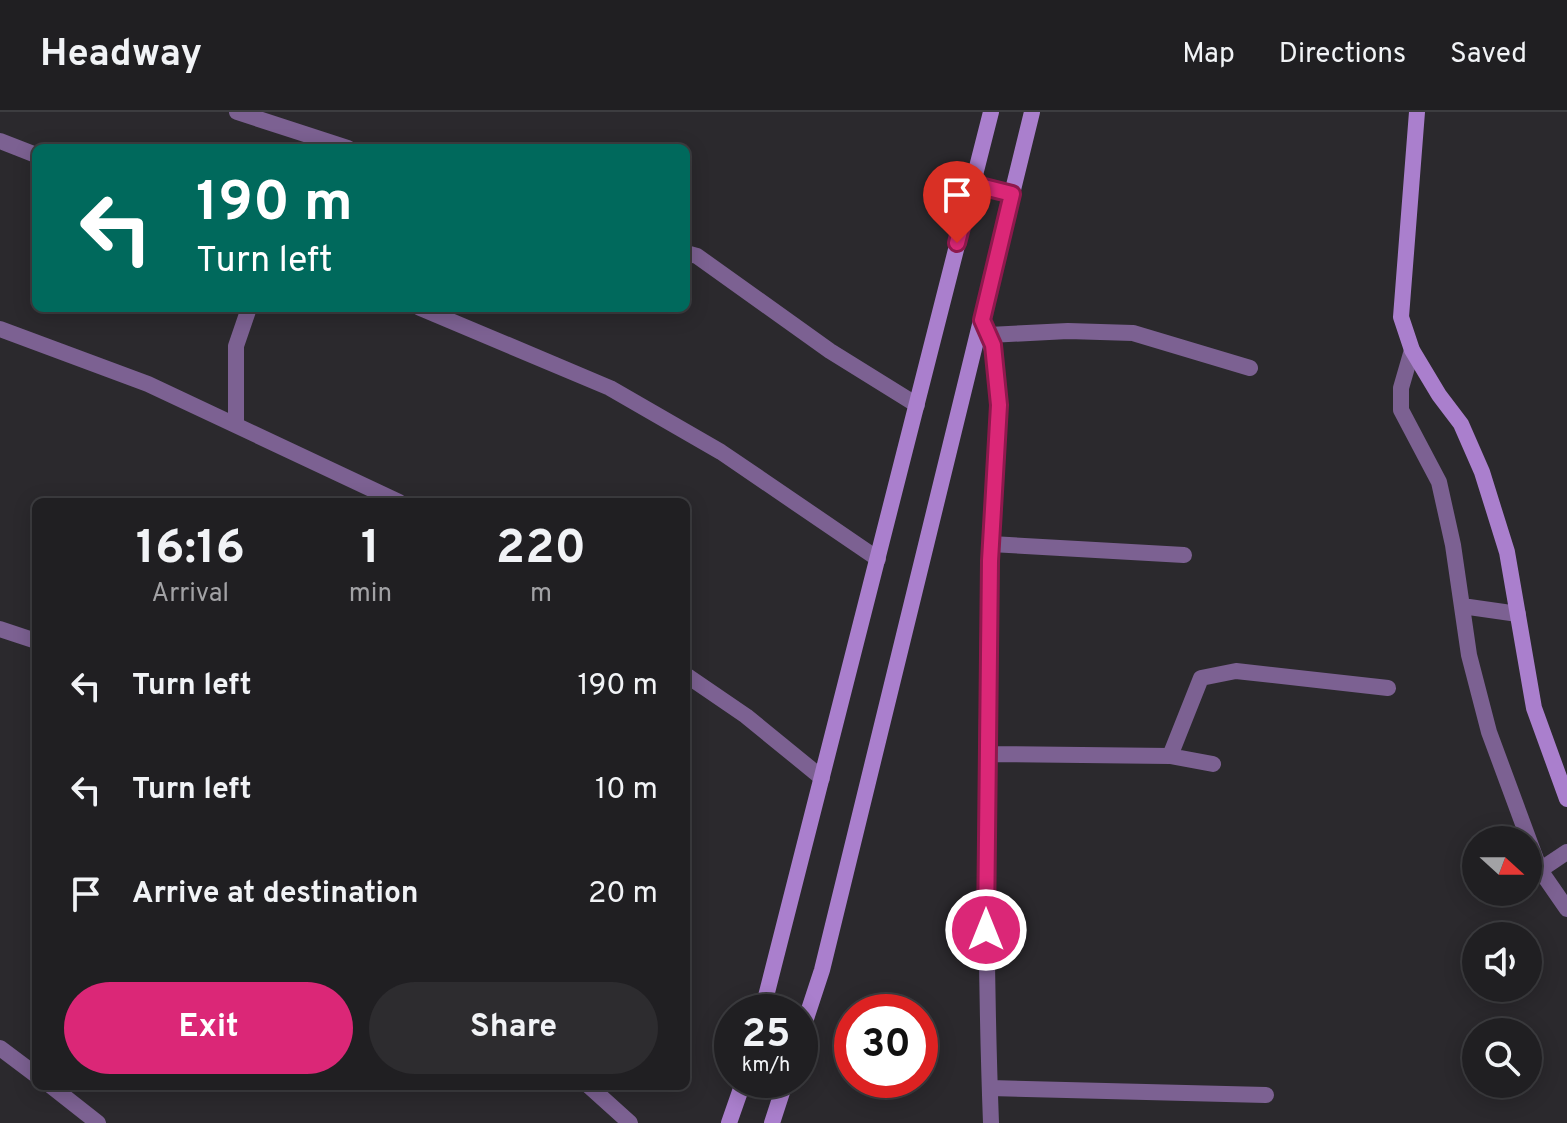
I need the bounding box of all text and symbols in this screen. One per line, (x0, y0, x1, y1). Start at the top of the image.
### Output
text: Headway (40, 31, 202, 80)
text: Map (1182, 37, 1235, 73)
text: Directions (1279, 37, 1406, 73)
text: Saved (1450, 37, 1527, 73)
pin (923, 161, 991, 243)
text: 190 m (196, 170, 353, 240)
icon: arrive (935, 173, 979, 217)
icon: left (64, 176, 168, 280)
text: Turn left (196, 239, 333, 285)
text: 16:16 (136, 520, 245, 580)
text: 1 (361, 520, 380, 580)
text: 220 (496, 520, 586, 580)
text: Arrival (152, 578, 229, 611)
text: min (349, 578, 392, 611)
text: m (530, 578, 552, 611)
icon: left (64, 664, 108, 708)
text: Turn left (132, 668, 252, 705)
text: 190 m (577, 668, 658, 705)
icon: left (64, 768, 108, 812)
text: Turn left (132, 772, 252, 809)
text: 10 m (595, 772, 658, 809)
north arrow (1462, 826, 1542, 906)
map controls (1462, 826, 1542, 1098)
icon: arrive (64, 872, 108, 916)
text: Arrive at destination (132, 876, 418, 913)
text: 20 m (588, 876, 658, 913)
position arrow (944, 888, 1028, 972)
button: sound (1462, 922, 1542, 1002)
button: Exit (64, 982, 353, 1074)
button: Share (369, 982, 658, 1074)
speed limit sign: 30 (834, 994, 938, 1098)
text: 25 (742, 1011, 790, 1061)
button: search (1462, 1018, 1542, 1098)
text: km/h (742, 1053, 790, 1079)

